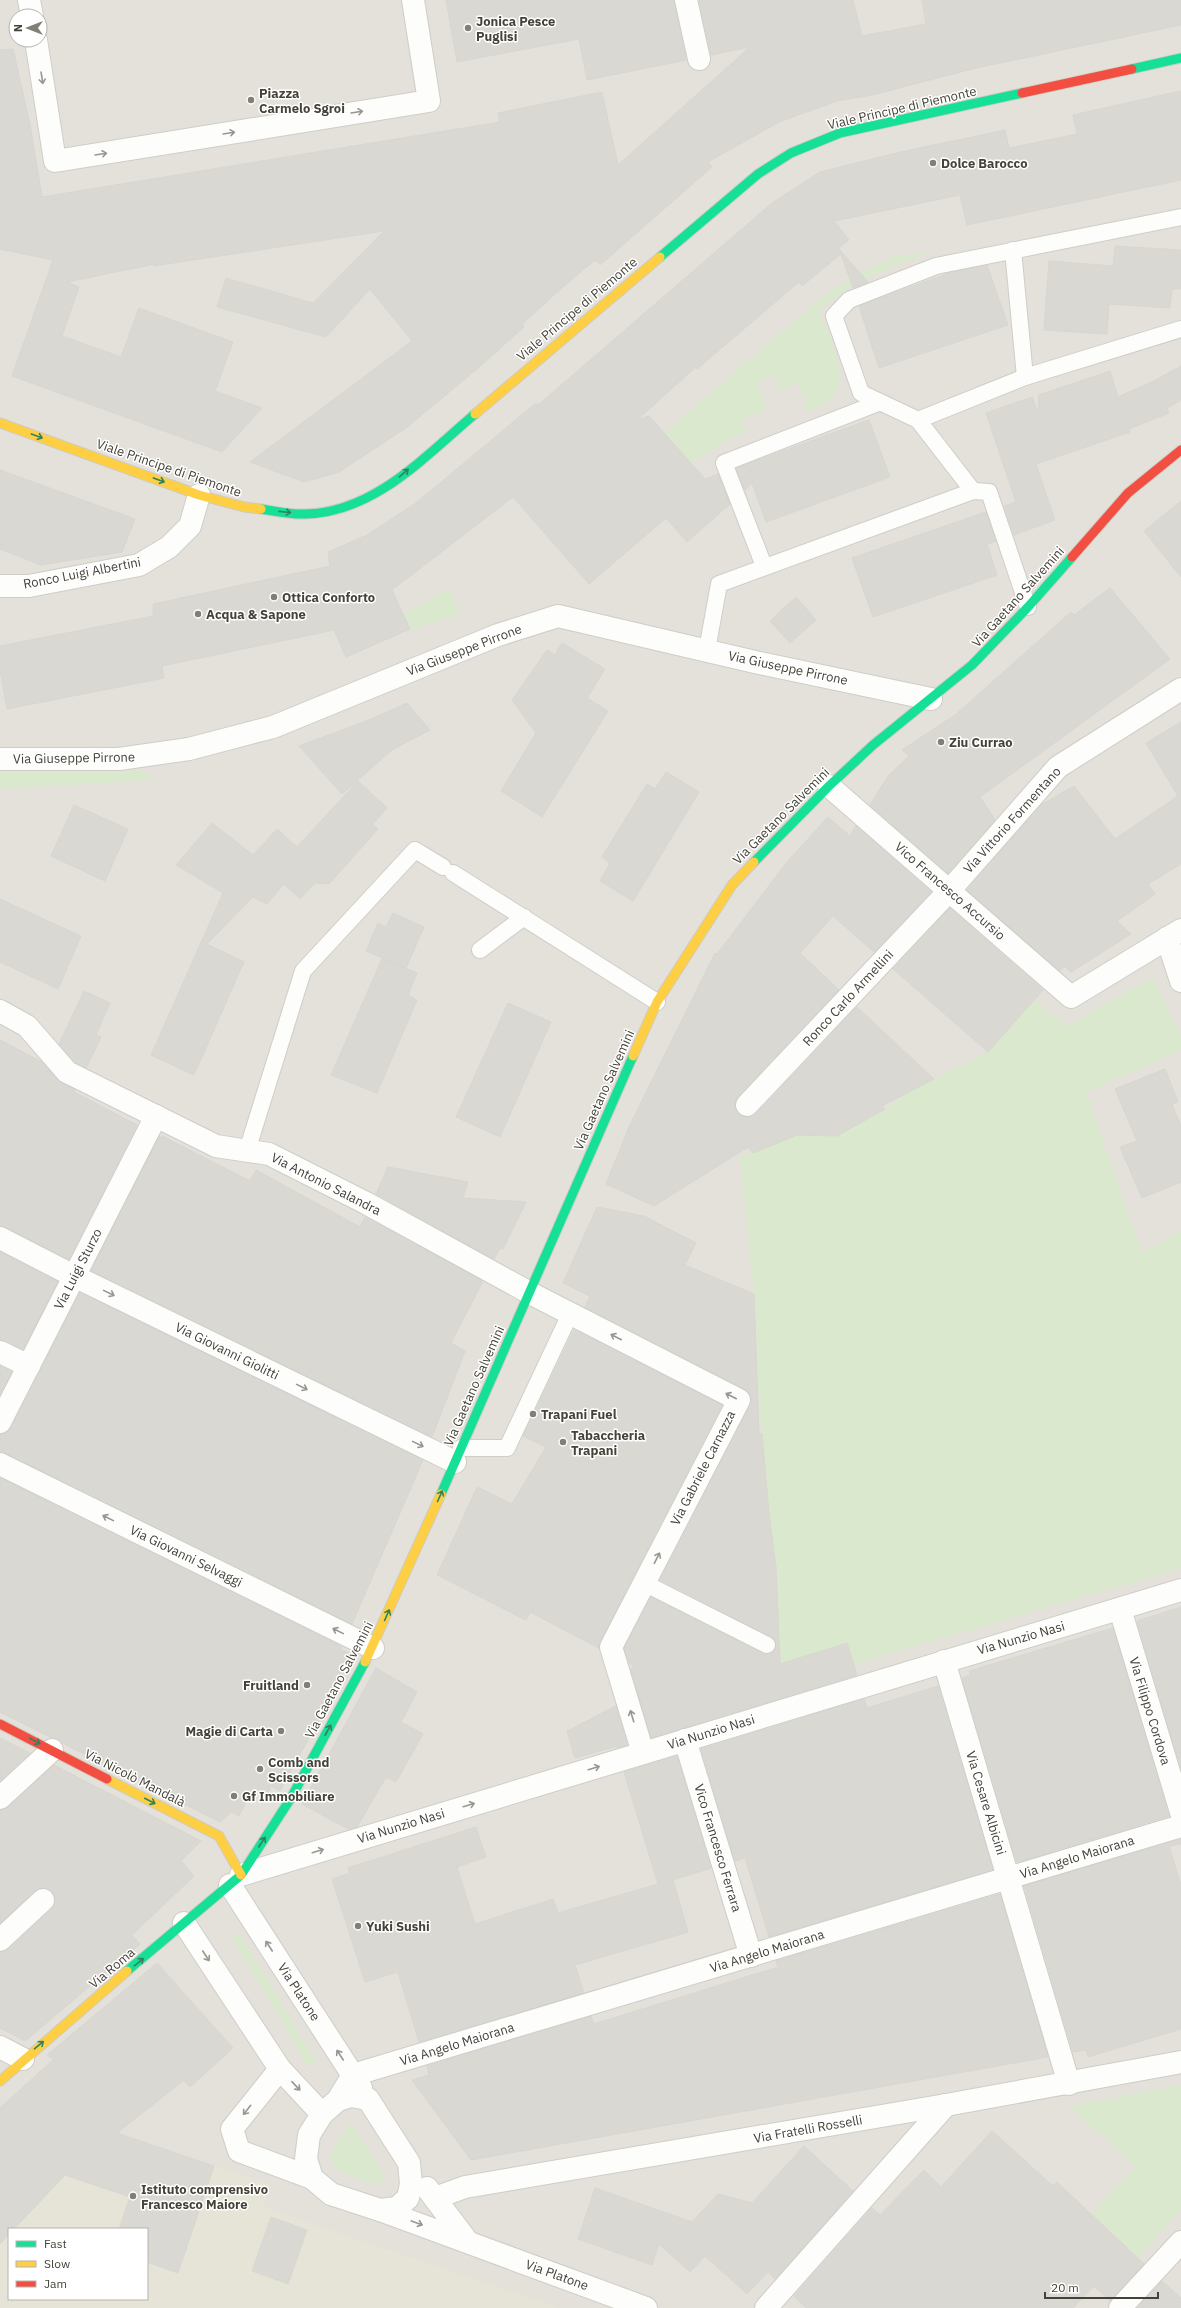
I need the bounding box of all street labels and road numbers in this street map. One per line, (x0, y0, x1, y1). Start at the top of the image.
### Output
street label: Viale Principe di Piemonte (826, 83, 978, 133)
street label: Viale Principe di Piemonte (513, 254, 641, 364)
street label: Viale Principe di Piemonte (94, 435, 244, 501)
street label: Via Gaetano Salvemini (968, 543, 1068, 651)
street label: Ronco Luigi Albertini (22, 553, 142, 593)
street label: Via Giuseppe Pirrone (404, 620, 524, 680)
street label: Via Giuseppe Pirrone (727, 647, 849, 689)
street label: Via Giuseppe Pirrone (13, 748, 135, 768)
street label: Via Vittorio Formentano (960, 763, 1064, 877)
street label: Via Gaetano Salvemini (729, 764, 833, 868)
street label: Vico Francesco Accursio (891, 838, 1009, 944)
street label: Ronco Carlo Armellini (799, 946, 897, 1050)
street label: Via Gaetano Salvemini (570, 1027, 638, 1153)
street label: Via Antonio Salandra (268, 1149, 384, 1219)
street label: Via Luigi Sturzo (50, 1226, 106, 1312)
street label: Via Giovanni Giolitti (172, 1318, 282, 1384)
street label: Via Gaetano Salvemini (440, 1323, 508, 1449)
street label: Via Gabriele Carnazza (667, 1408, 739, 1528)
street label: Via Giovanni Selvaggi (127, 1521, 245, 1591)
street label: Via Nunzio Nasi (975, 1617, 1067, 1659)
street label: Via Gaetano Salvemini (301, 1619, 377, 1741)
street label: Via Filippo Cordova (1126, 1655, 1175, 1767)
street label: Via Nunzio Nasi (665, 1711, 757, 1753)
street label: Via Nicolò Mandalà (82, 1745, 188, 1811)
street label: Via Cesare Albicini (962, 1749, 1010, 1857)
street label: Vico Francesco Ferrara (690, 1782, 746, 1914)
street label: Via Nunzio Nasi (355, 1805, 447, 1847)
street label: Via Angelo Maiorana (1018, 1832, 1136, 1882)
street label: Via Angelo Maiorana (708, 1926, 826, 1976)
street label: Via Roma (86, 1944, 139, 1992)
street label: Via Platone (274, 1960, 324, 2024)
street label: Via Angelo Maiorana (398, 2019, 516, 2069)
street label: Via Fratelli Rosselli (752, 2111, 864, 2147)
street label: Via Platone (523, 2256, 591, 2294)

